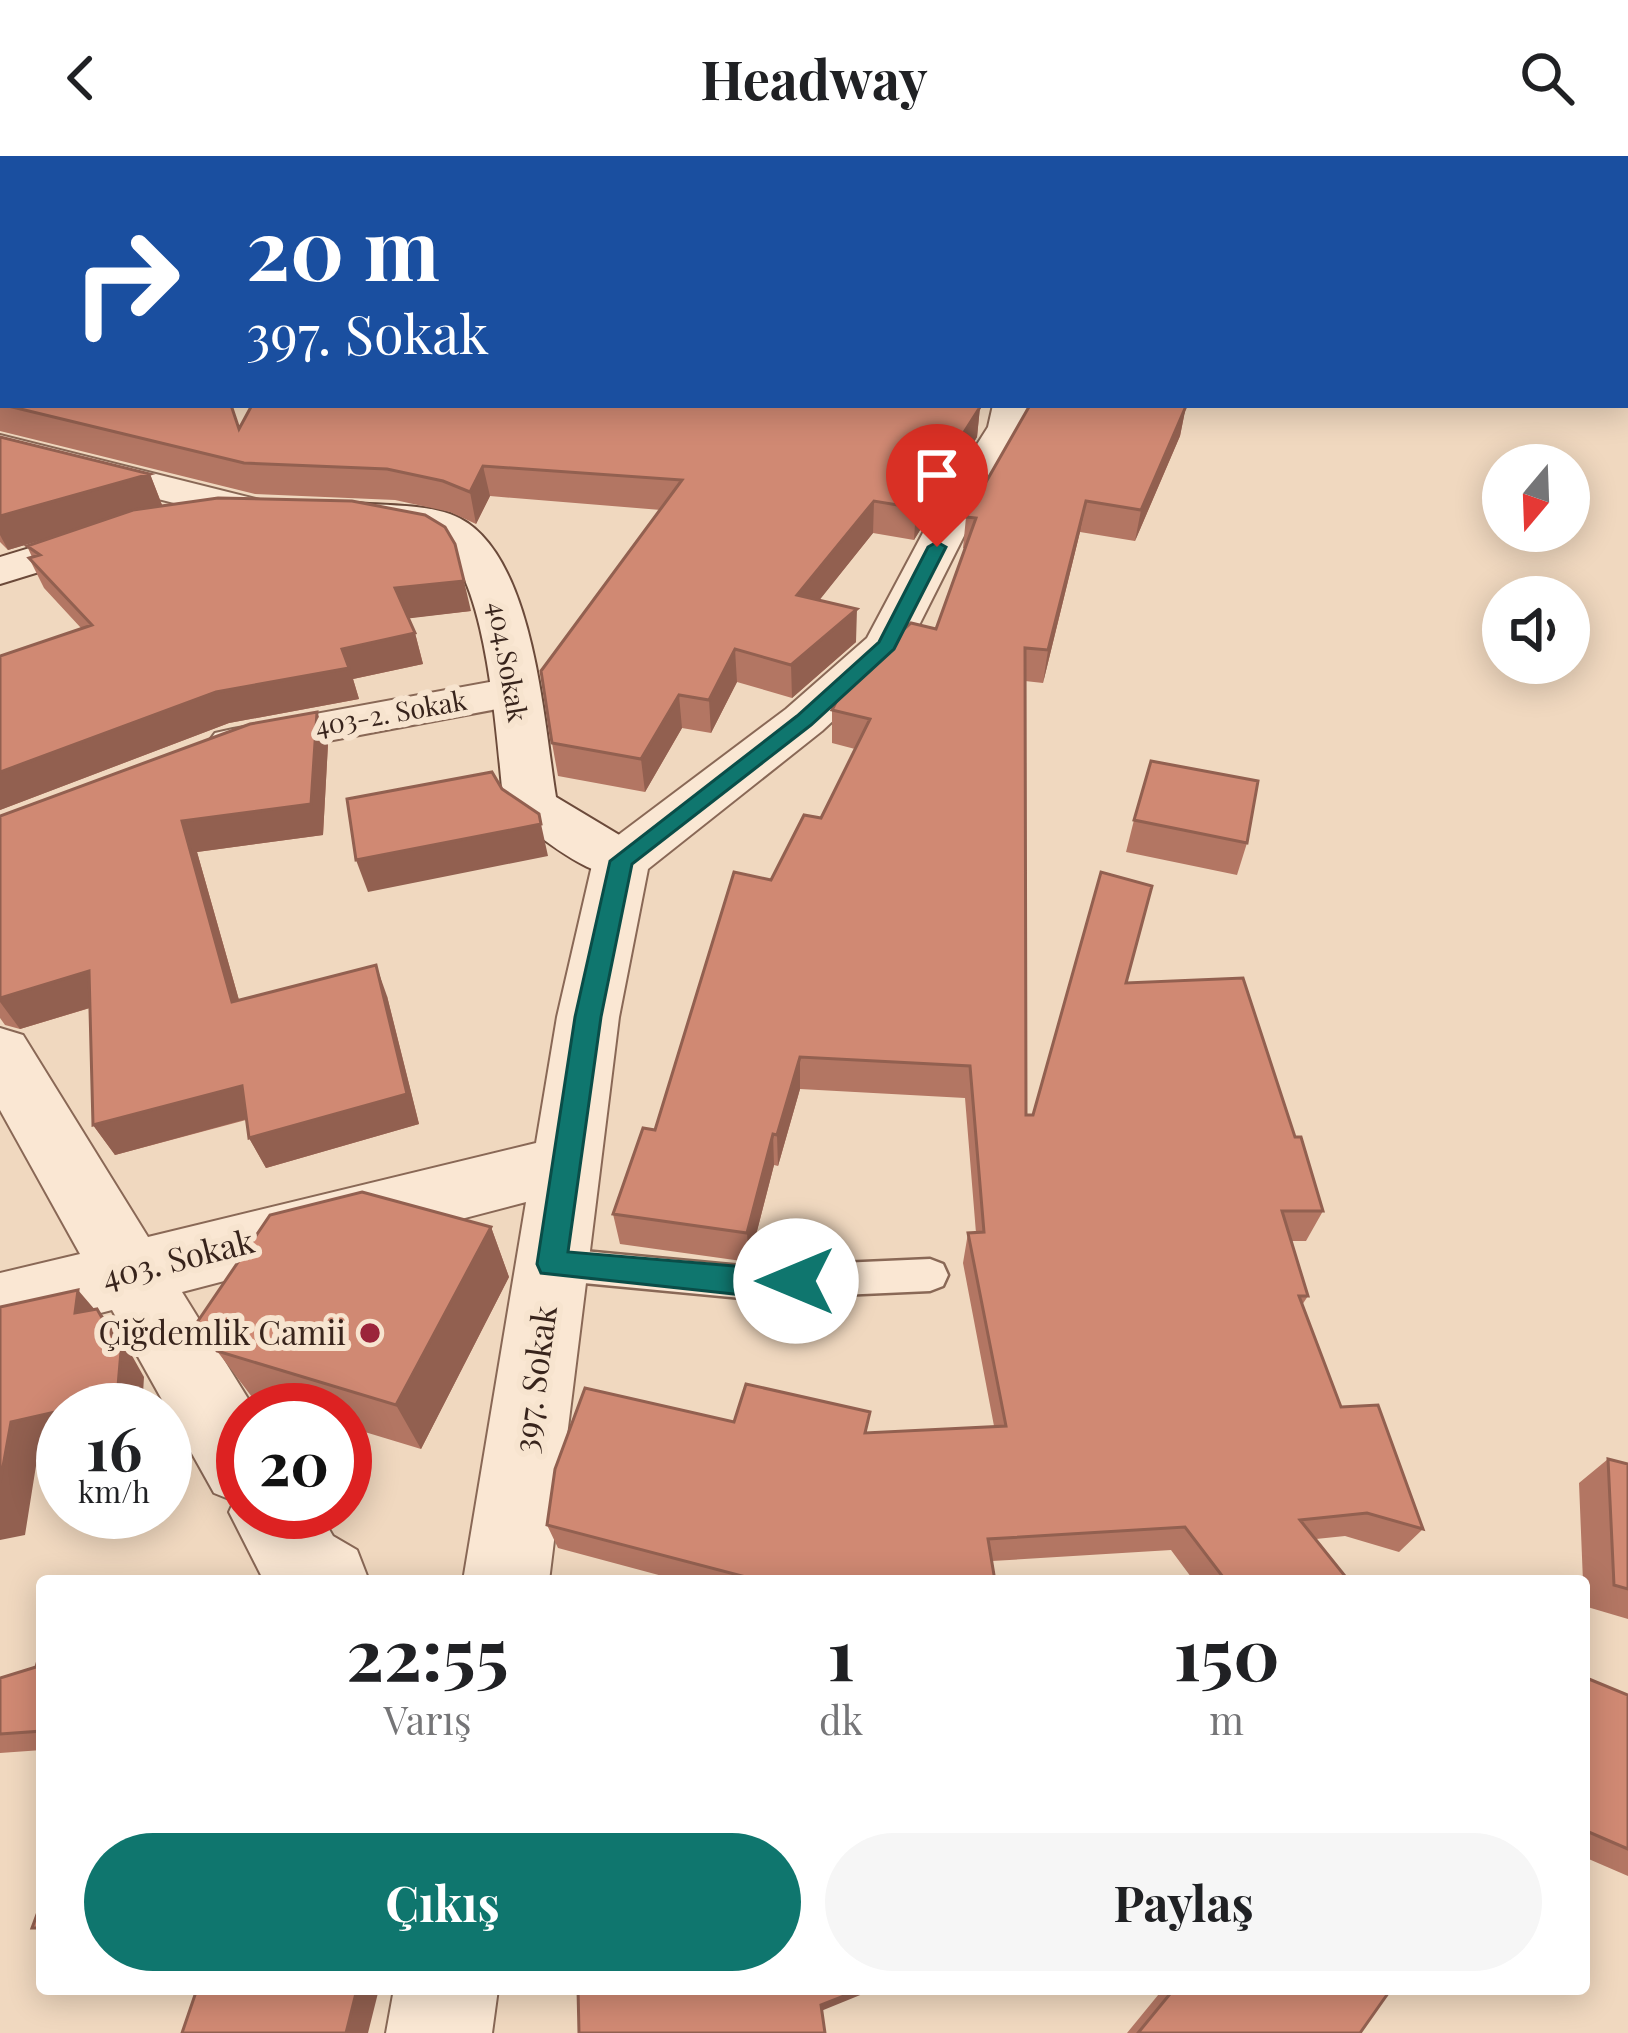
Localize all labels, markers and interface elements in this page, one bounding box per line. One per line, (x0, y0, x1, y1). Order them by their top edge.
text: Headway (700, 42, 928, 114)
icon: back (48, 45, 114, 111)
icon: search (1514, 45, 1580, 111)
text: 20 m (246, 190, 440, 302)
icon: right (48, 204, 204, 360)
text: 397. Sokak (246, 297, 489, 369)
pin (886, 424, 988, 547)
icon: arrive (904, 442, 970, 508)
north arrow (1482, 444, 1590, 552)
map controls (1482, 444, 1590, 684)
button: sound (1482, 576, 1590, 684)
street label: 404.Sokak (481, 599, 537, 725)
street label: 403-2. Sokak (312, 681, 470, 743)
street label: 403. Sokak (97, 1217, 258, 1297)
position arrow (733, 1218, 859, 1344)
street label: 397. Sokak (501, 1302, 565, 1455)
place label: Çiğdemlik Camii (99, 1309, 346, 1353)
marker: Çiğdemlik Camii (357, 1320, 383, 1346)
speed limit sign: 20 (216, 1383, 372, 1539)
text: 16 (86, 1406, 142, 1486)
text: km/h (78, 1471, 150, 1511)
text: 22:55 (346, 1603, 509, 1699)
text: 1 (827, 1603, 855, 1699)
text: 150 (1173, 1603, 1280, 1699)
text: Varış (384, 1693, 471, 1745)
text: dk (819, 1693, 863, 1745)
text: m (1209, 1693, 1244, 1745)
button: Çıkış (84, 1833, 801, 1971)
button: Paylaş (825, 1833, 1542, 1971)

